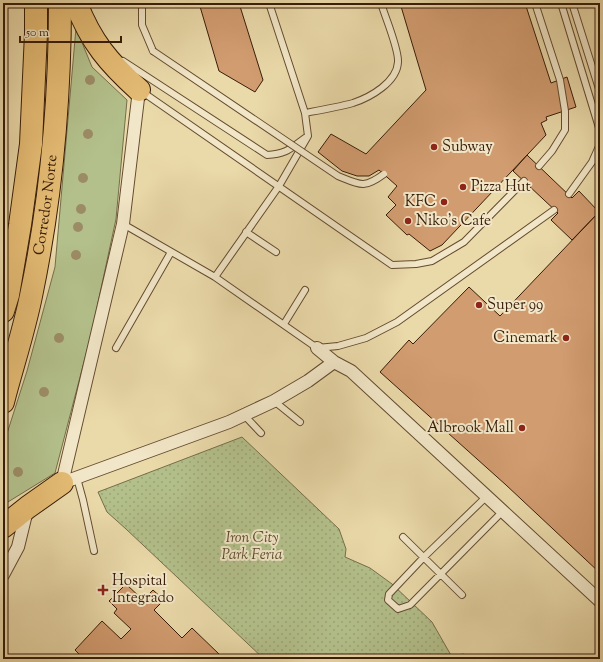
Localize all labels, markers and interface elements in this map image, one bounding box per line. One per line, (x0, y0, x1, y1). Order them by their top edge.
scale bar (20, 18, 121, 44)
text: 50 m (25, 24, 49, 42)
place label: Subway (442, 137, 493, 158)
marker: Subway (429, 142, 439, 152)
street label: Corredor Norte (28, 154, 63, 257)
place label: Pizza Hut (471, 177, 531, 198)
marker: Pizza Hut (458, 182, 468, 192)
place label: KFC (405, 192, 436, 213)
marker: KFC (439, 197, 449, 207)
place label: Niko's Cafe (416, 211, 491, 232)
marker: Niko's Cafe (403, 216, 413, 226)
place label: Super 99 (487, 295, 543, 316)
marker: Super 99 (474, 300, 484, 310)
place label: Cinemark (493, 328, 558, 349)
marker: Cinemark (561, 333, 571, 343)
place label: Albrook Mall (427, 418, 514, 439)
marker: Albrook Mall (517, 423, 527, 433)
park label: Iron City Park Feria (221, 528, 283, 566)
place label: Hospital Integrado (112, 571, 174, 609)
marker: Hospital Integrado (97, 584, 109, 596)

